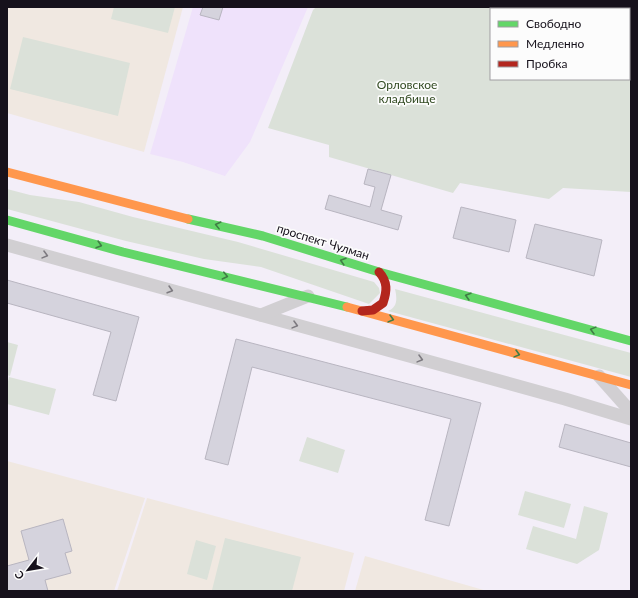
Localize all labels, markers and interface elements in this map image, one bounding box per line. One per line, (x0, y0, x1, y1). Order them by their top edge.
legend (490, 8, 630, 80)
text: Свободно (526, 16, 582, 31)
text: Медленно (526, 36, 585, 51)
text: Пробка (526, 56, 567, 71)
park label: Орловское кладбище (377, 77, 437, 106)
street label: проспект Чулман (275, 220, 371, 263)
one-way arrow (215, 221, 222, 230)
one-way arrow (95, 240, 102, 249)
one-way arrow (41, 250, 48, 259)
one-way arrow (340, 257, 347, 266)
one-way arrow (222, 272, 228, 280)
one-way arrow (166, 285, 173, 294)
one-way arrow (465, 292, 472, 301)
one-way arrow (388, 314, 395, 323)
one-way arrow (291, 320, 298, 329)
one-way arrow (590, 327, 597, 335)
one-way arrow (513, 349, 520, 358)
one-way arrow (417, 354, 424, 363)
north arrow (8, 550, 48, 590)
text: С (11, 568, 26, 582)

